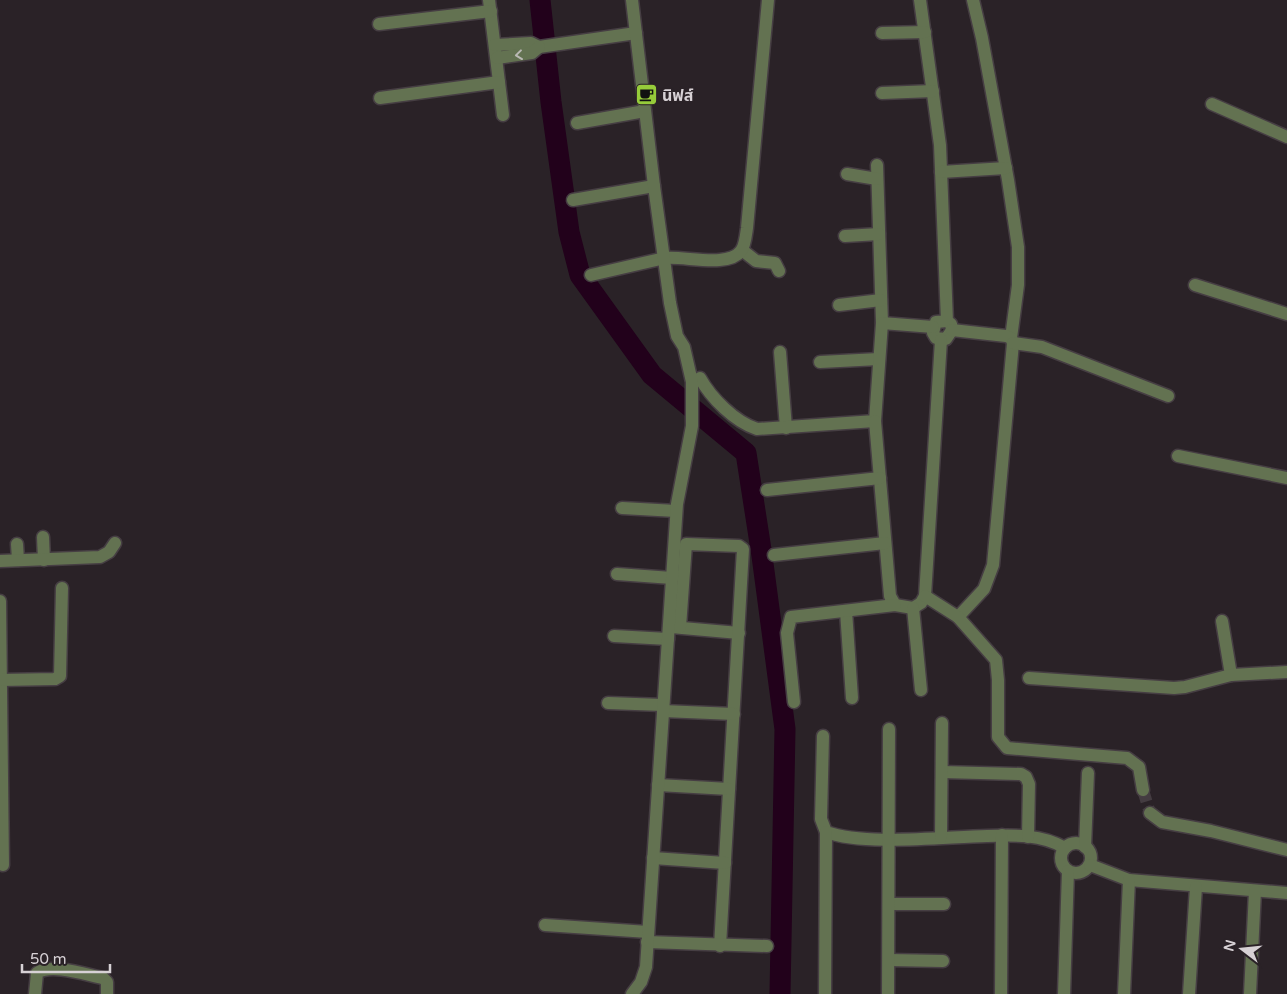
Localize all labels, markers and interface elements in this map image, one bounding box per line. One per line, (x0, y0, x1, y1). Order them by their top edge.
one-way arrow (515, 49, 523, 60)
cafe icon: นิฟส์ (634, 83, 658, 107)
place label: นิฟส์ (662, 86, 694, 106)
north arrow (1217, 924, 1267, 974)
text: N (1220, 938, 1240, 953)
scale bar (22, 942, 110, 974)
text: 50 m (30, 950, 67, 968)

